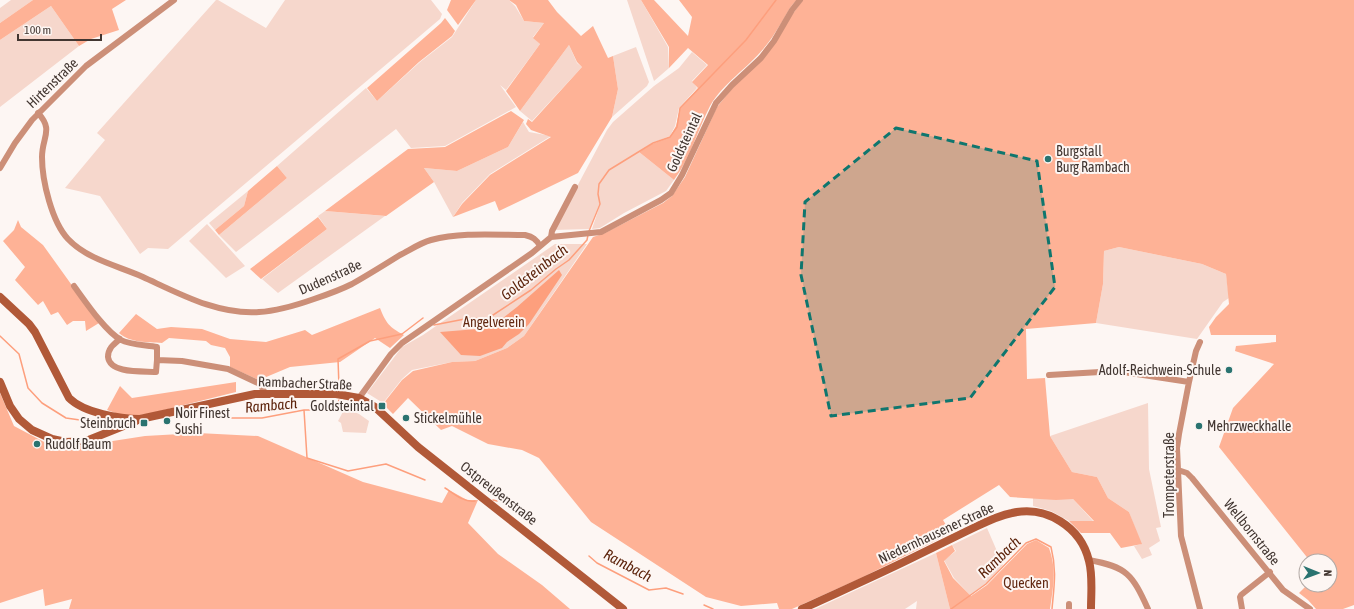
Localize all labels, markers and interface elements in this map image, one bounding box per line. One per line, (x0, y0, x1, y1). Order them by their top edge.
scale bar (18, 16, 101, 42)
text: 100 m (24, 23, 51, 37)
street label: Hirtenstraße (23, 55, 81, 111)
street label: Goldsteintal (663, 110, 705, 174)
place label: Burgstall Burg Rambach (1056, 143, 1130, 175)
marker: Burgstall Burg Rambach (1043, 154, 1053, 164)
water label: Goldsteinbach (497, 241, 571, 303)
street label: Dudenstraße (296, 256, 364, 298)
park label: Angelverein (463, 314, 525, 330)
place label: Adolf-Reichwein-Schule (1099, 362, 1221, 378)
marker: Adolf-Reichwein-Schule (1224, 365, 1234, 375)
street label: Rambacher Straße (258, 373, 352, 393)
water label: Rambach (244, 394, 298, 416)
place label: Goldsteintal (310, 398, 374, 414)
marker: Goldsteintal (377, 401, 387, 411)
place label: Noir Finest Sushi (175, 405, 230, 437)
place label: Stickelmühle (414, 410, 482, 426)
marker: Stickelmühle (401, 413, 411, 423)
place label: Steinbruch (80, 415, 136, 431)
marker: Noir Finest Sushi (162, 416, 172, 426)
marker: Steinbruch (139, 418, 149, 428)
place label: Mehrzweckhalle (1207, 418, 1291, 434)
marker: Mehrzweckhalle (1194, 421, 1204, 431)
street label: Trompeterstraße (1161, 432, 1177, 518)
place label: Rudolf Baum (45, 436, 111, 452)
marker: Rudolf Baum (32, 439, 42, 449)
street label: Ostpreußenstraße (457, 458, 541, 528)
street label: Wellbornstraße (1221, 496, 1283, 568)
street label: Niedernhausener Straße (876, 499, 996, 567)
water label: Rambach (974, 533, 1024, 581)
water label: Rambach (601, 545, 655, 585)
north arrow (1298, 553, 1338, 593)
text: N (1322, 570, 1334, 577)
park label: Quecken (1003, 575, 1049, 591)

